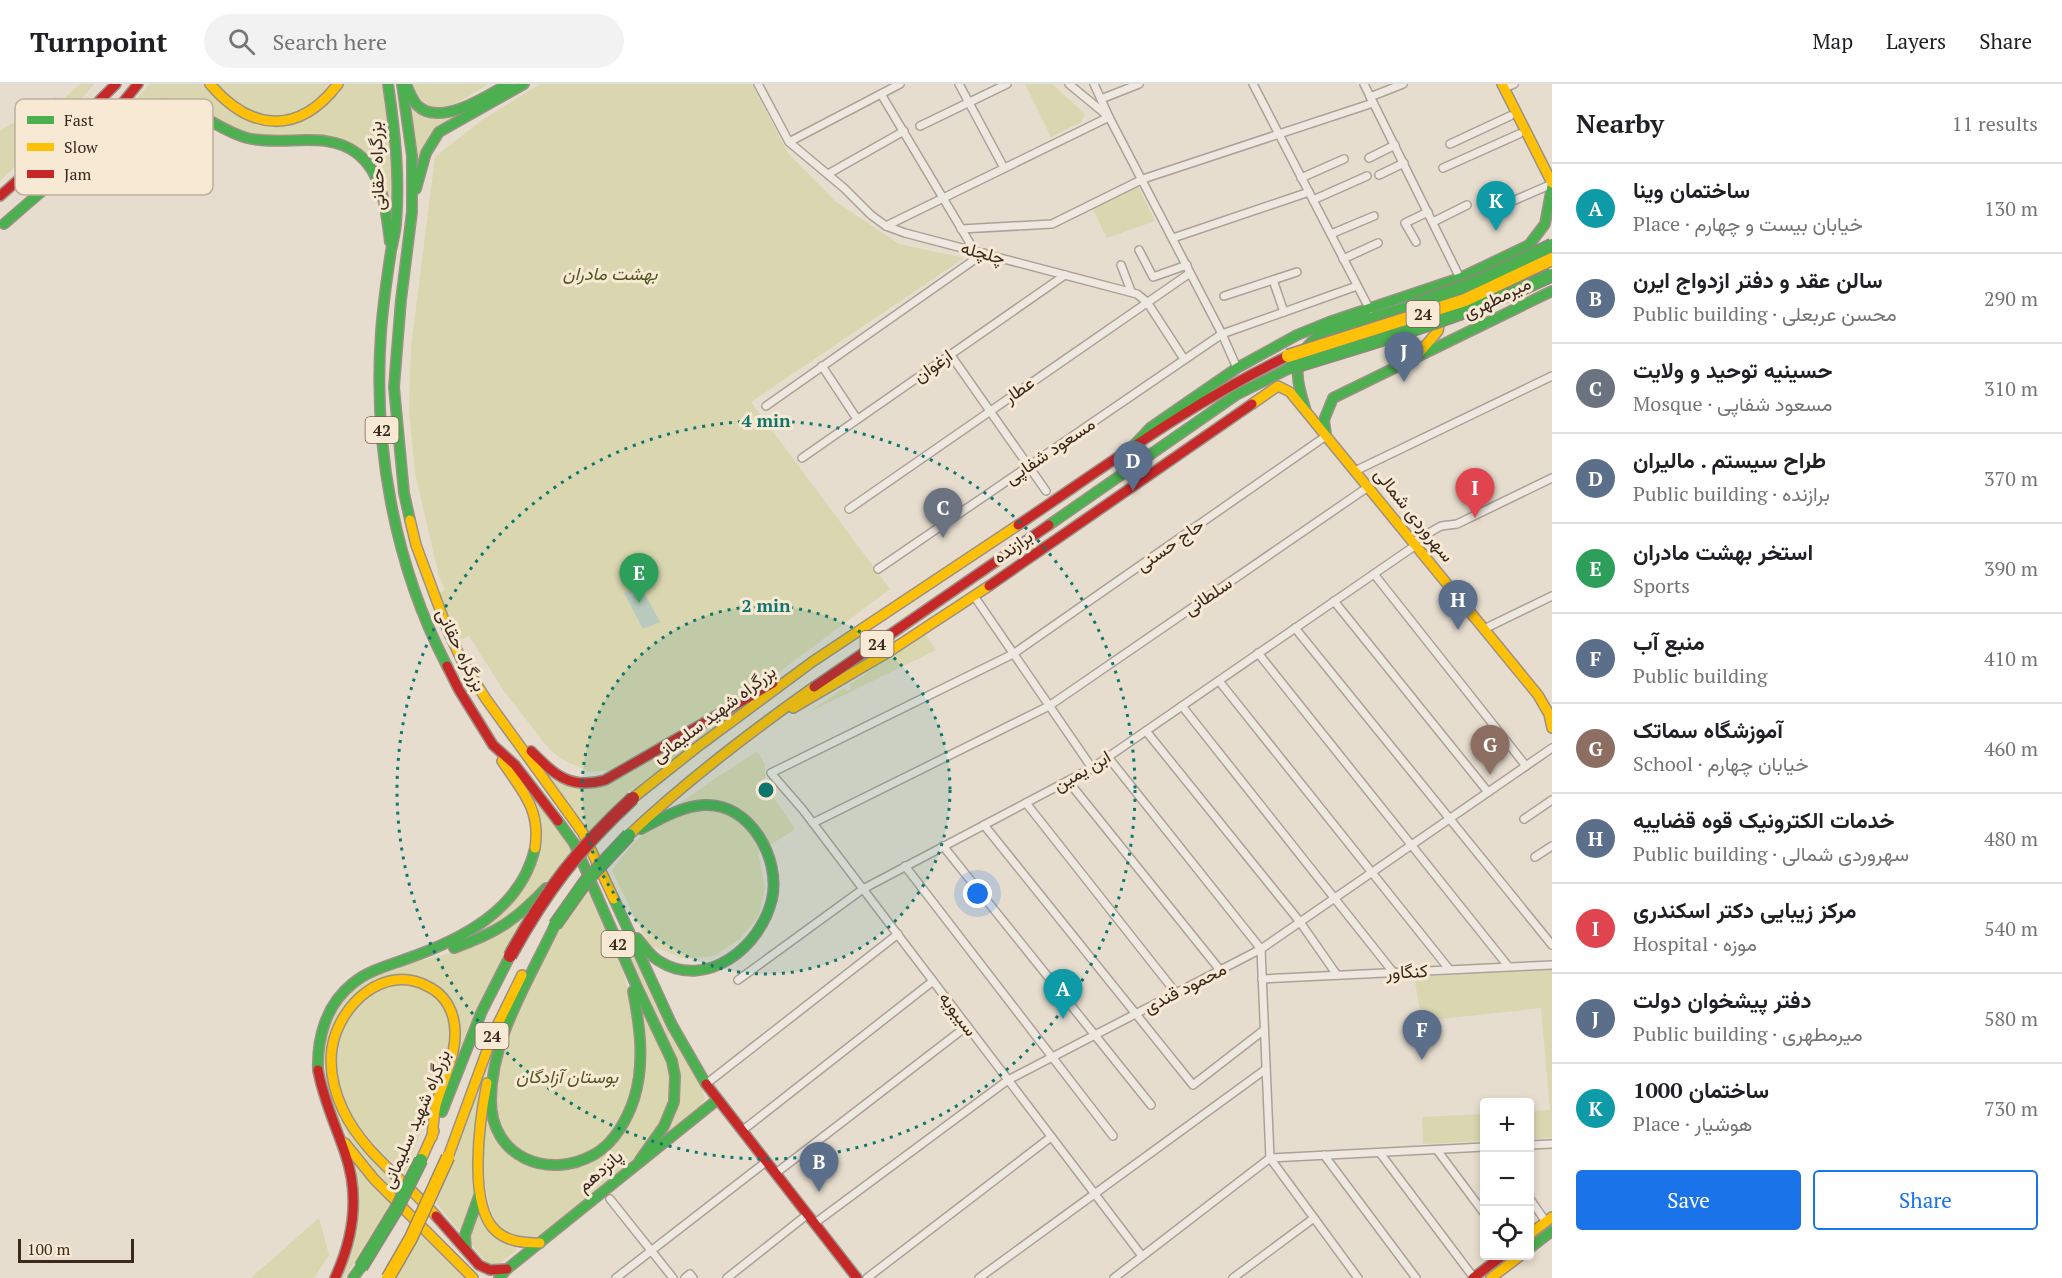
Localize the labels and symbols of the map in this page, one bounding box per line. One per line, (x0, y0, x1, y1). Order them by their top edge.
legend (15, 99, 213, 195)
text: Fast (64, 109, 94, 131)
street label: بزرگراه حقانی (362, 121, 390, 211)
text: Slow (64, 136, 98, 158)
text: Jam (64, 163, 92, 185)
pin: K (1476, 182, 1516, 231)
street label: چلچله (958, 235, 1008, 270)
park label: بهشت مادران (563, 261, 658, 285)
street label: میرمطهری (1459, 270, 1534, 324)
road number: 24 (1406, 301, 1440, 327)
pin: J (1384, 332, 1424, 382)
street label: ارغوان (908, 343, 957, 387)
street label: عطار (997, 370, 1039, 409)
text: 4 min (741, 408, 791, 432)
street label: مسعود شفاپی (1000, 411, 1100, 490)
road number: 42 (366, 417, 398, 443)
pin: D (1114, 442, 1152, 491)
street label: سهروردی شمالی (1369, 462, 1460, 566)
pin: I (1456, 468, 1494, 518)
pin: C (924, 488, 962, 538)
street label: حاج حسنی (1131, 512, 1209, 577)
street label: برازنده (988, 524, 1037, 568)
pin: E (620, 554, 658, 603)
street label: سلطانی (1179, 570, 1236, 620)
pin: H (1438, 580, 1478, 630)
text: 2 min (741, 593, 791, 617)
street label: بزرگراه حقانی (431, 604, 492, 695)
road number: 24 (860, 631, 894, 657)
street label: بزرگراه شهید سلیمانی (647, 659, 780, 768)
pin: G (1470, 726, 1510, 775)
street label: ابن یمین (1048, 744, 1115, 796)
centre of rings (756, 780, 776, 800)
your location (963, 879, 992, 908)
road number: 42 (602, 931, 634, 957)
street label: محمود قندی (1139, 956, 1230, 1018)
street label: کنگاور (1384, 958, 1429, 984)
pin: A (1044, 970, 1082, 1019)
street label: سیبویه (934, 986, 983, 1041)
pin: F (1402, 1010, 1442, 1060)
road number: 24 (476, 1023, 508, 1049)
street label: بزرگراه شهید سلیمانی (375, 1045, 455, 1192)
park label: بوستان آزادگان (516, 1064, 619, 1088)
pin: B (800, 1142, 838, 1192)
street label: پانزدهم (571, 1144, 628, 1198)
scale bar (18, 1236, 134, 1264)

